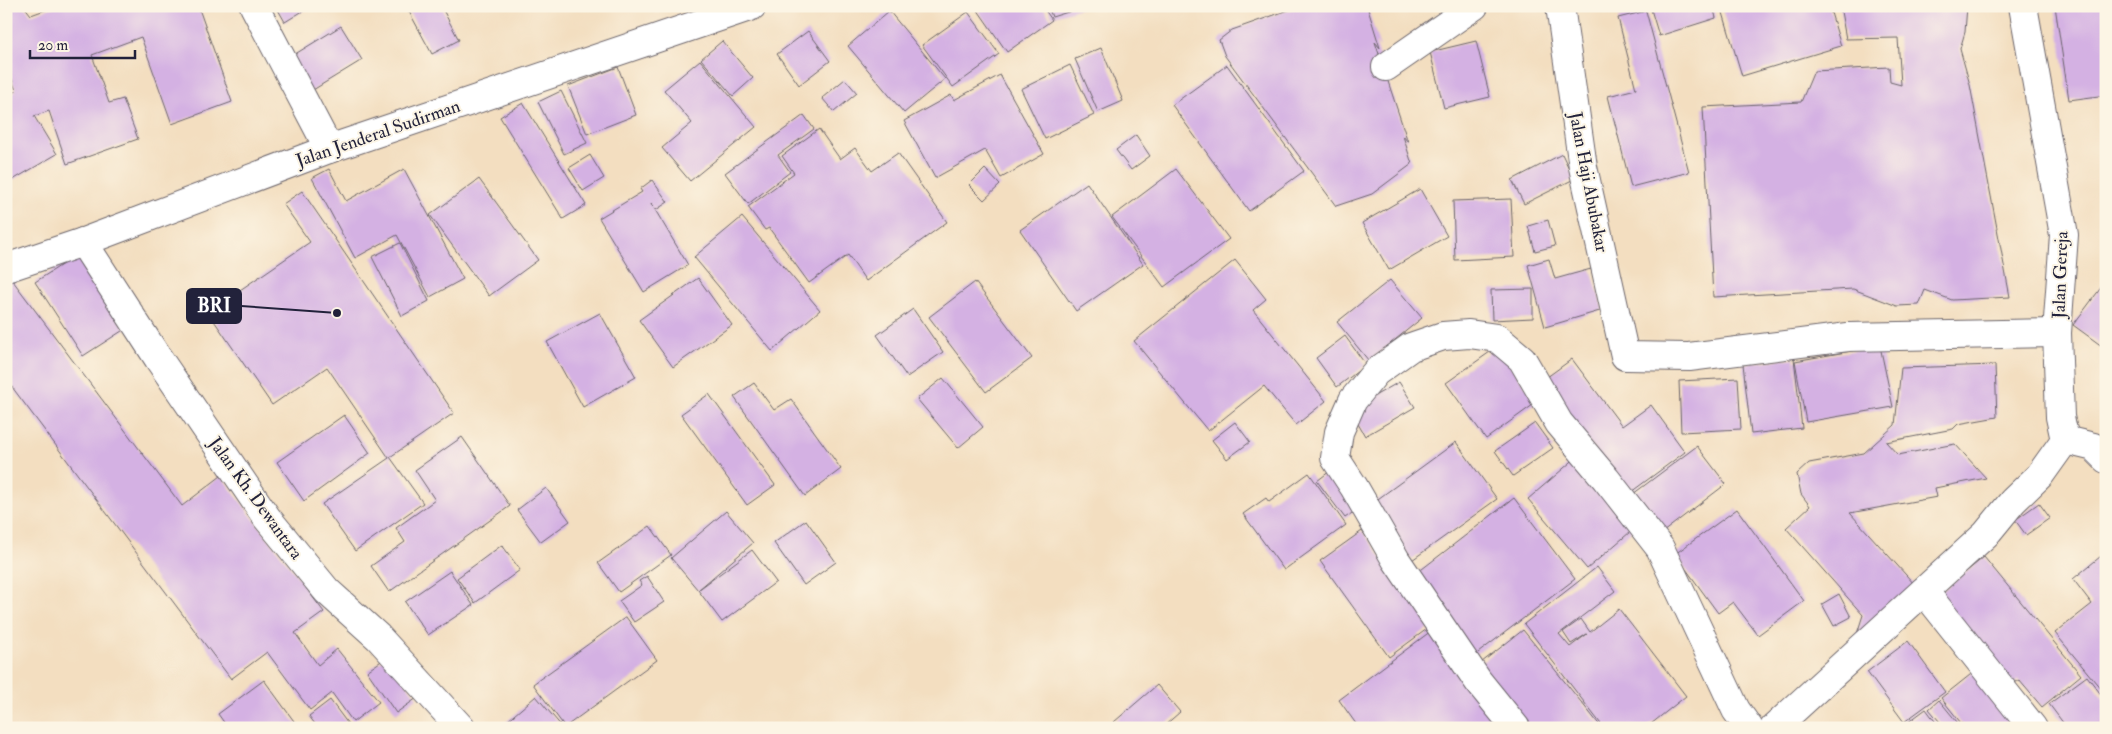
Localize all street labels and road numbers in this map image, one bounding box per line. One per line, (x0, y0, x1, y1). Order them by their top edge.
street label: Jalan Jenderal Sudirman (292, 95, 463, 173)
street label: Jalan Haji Abubakar (1563, 109, 1613, 255)
street label: Jalan Gereja (2047, 230, 2074, 320)
street label: Jalan Kh. Dewantara (203, 432, 308, 565)

